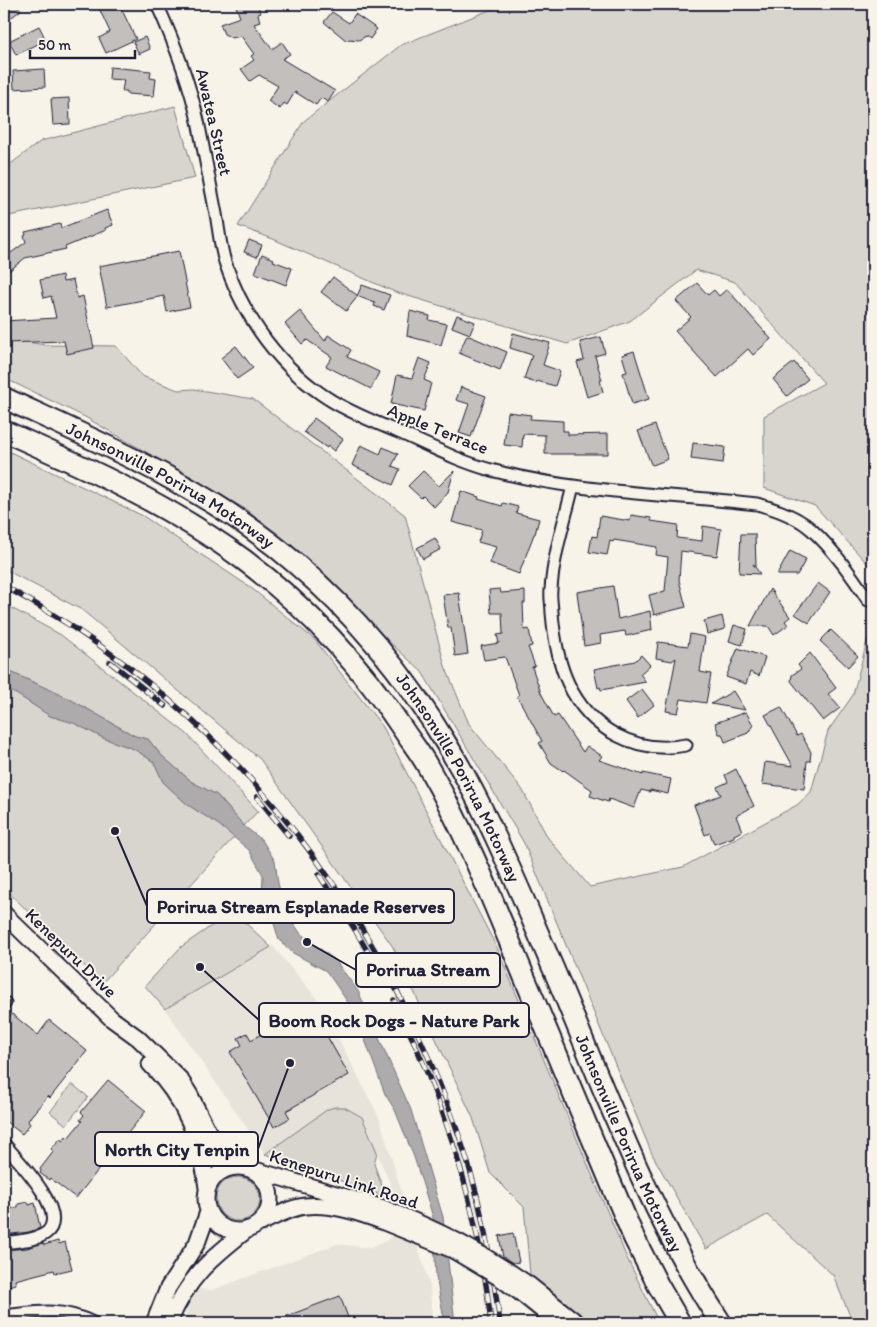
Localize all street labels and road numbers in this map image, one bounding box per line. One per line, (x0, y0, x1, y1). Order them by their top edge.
street label: Awatea Street (191, 66, 237, 178)
street label: Apple Terrace (384, 399, 492, 459)
street label: Johnsonville Porirua Motorway (63, 417, 279, 553)
street label: Johnsonville Porirua Motorway (391, 668, 526, 886)
street label: Kenepuru Drive (20, 904, 122, 1002)
street label: Johnsonville Porirua Motorway (571, 1031, 688, 1256)
street label: Kenepuru Link Road (267, 1145, 421, 1214)

